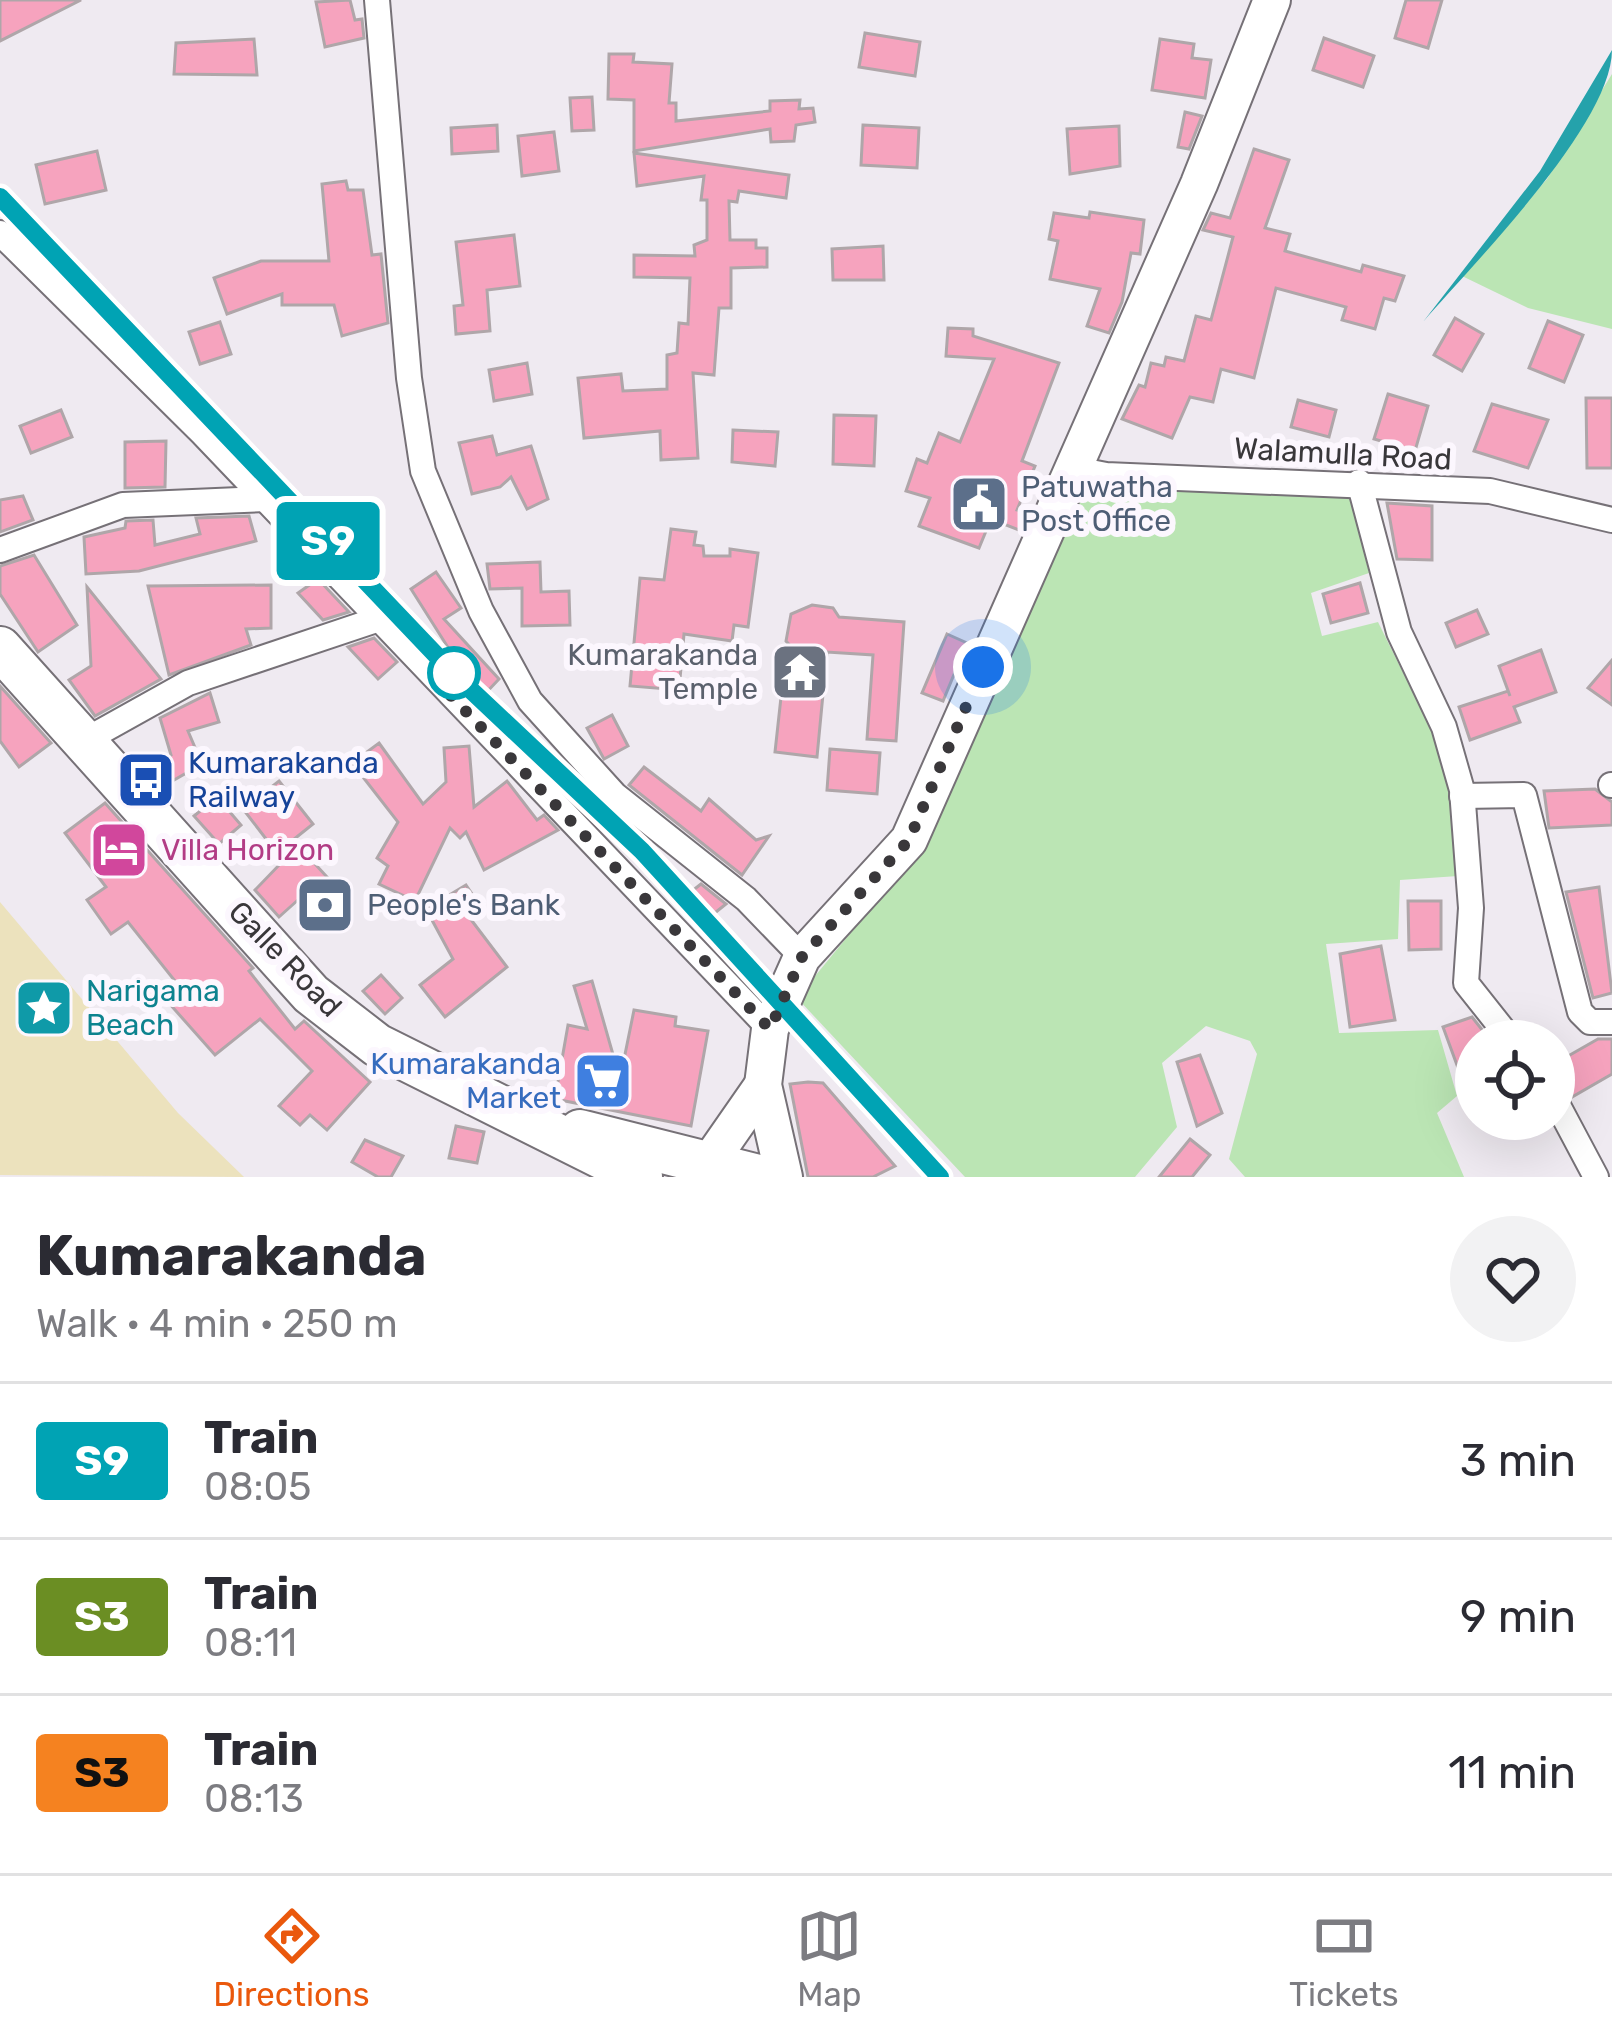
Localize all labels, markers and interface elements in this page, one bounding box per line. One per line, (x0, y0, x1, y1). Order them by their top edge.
street label: Walamulla Road (1233, 430, 1453, 478)
place label: Patuwatha Post Office (1021, 469, 1173, 539)
public building icon: Patuwatha Post Office (948, 473, 1010, 535)
line badge: S9 (274, 502, 382, 580)
text: S9 (301, 516, 355, 566)
place label: Kumarakanda Temple (567, 637, 758, 707)
your location (953, 637, 1013, 697)
temple icon: Kumarakanda Temple (769, 641, 831, 703)
unlabelled marker (429, 648, 479, 698)
place label: Kumarakanda Railway (188, 745, 379, 815)
bus stop icon: Kumarakanda Railway (115, 749, 177, 811)
hotel icon: Villa Horizon (88, 819, 150, 881)
place label: Villa Horizon (161, 832, 334, 868)
bank icon: People's Bank (294, 874, 356, 936)
place label: People's Bank (367, 887, 561, 923)
street label: Galle Road (221, 894, 349, 1024)
place label: Narigama Beach (86, 973, 220, 1043)
place icon: Narigama Beach (13, 977, 75, 1039)
map controls (1455, 1020, 1575, 1140)
button: locate (1455, 1020, 1575, 1140)
place label: Kumarakanda Market (370, 1046, 561, 1116)
supermarket icon: Kumarakanda Market (572, 1050, 634, 1112)
button: heart (1450, 1216, 1576, 1342)
text: Kumarakanda (36, 1222, 427, 1289)
text: Walk · 4 min · 250 m (36, 1301, 398, 1347)
text: Train (204, 1411, 318, 1464)
text: 3 min (1460, 1434, 1576, 1487)
text: S9 (75, 1436, 129, 1486)
text: 08:05 (204, 1464, 311, 1510)
text: Train (204, 1567, 318, 1620)
text: 9 min (1460, 1590, 1576, 1643)
text: S3 (74, 1592, 130, 1642)
text: 08:11 (204, 1620, 297, 1666)
text: Train (204, 1723, 318, 1776)
text: 11 min (1448, 1746, 1576, 1799)
text: S3 (74, 1748, 130, 1798)
text: 08:13 (204, 1776, 304, 1822)
tab: Directions (213, 1903, 370, 2014)
tab: Map (796, 1903, 862, 2014)
tab: Tickets (1289, 1903, 1399, 2014)

